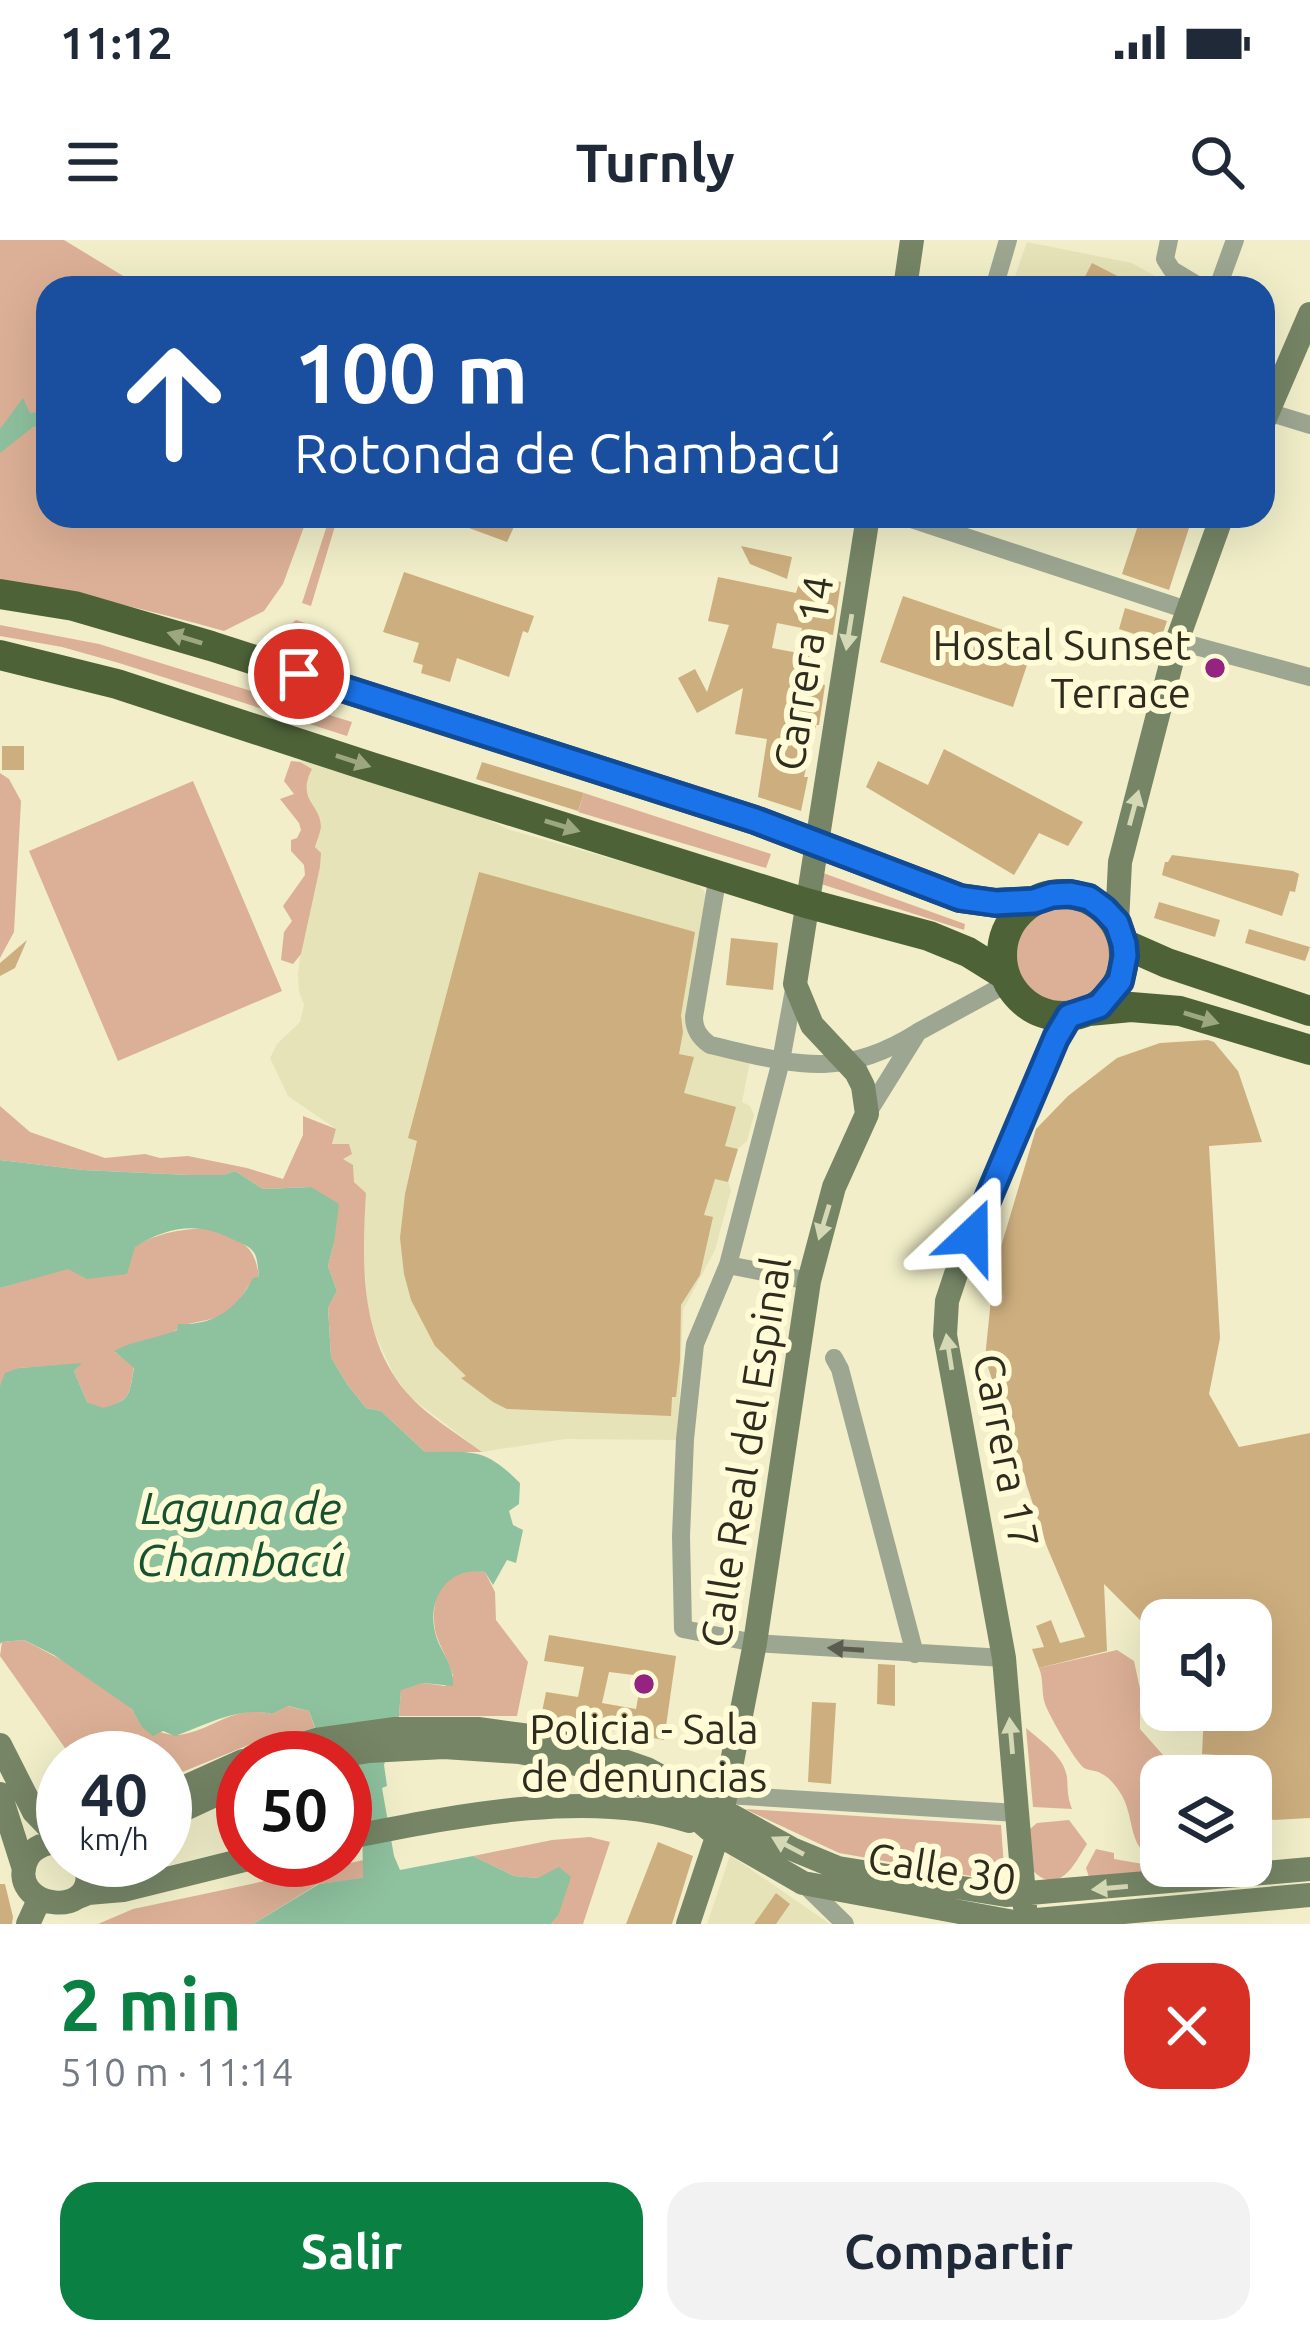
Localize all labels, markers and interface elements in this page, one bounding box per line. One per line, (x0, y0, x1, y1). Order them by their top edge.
text: 11:12 (60, 17, 173, 68)
icon: menu (60, 129, 126, 195)
icon: search (1184, 129, 1250, 195)
text: Turnly (575, 132, 735, 192)
icon: ahead (96, 324, 252, 480)
text: 100 m (294, 325, 528, 419)
text: Rotonda de Chambacú (294, 423, 842, 483)
street label: Carrera 14 (764, 572, 842, 774)
one-way arrow (839, 613, 858, 651)
place label: Hostal Sunset Terrace (932, 621, 1191, 716)
pin (248, 623, 350, 725)
one-way arrow (166, 628, 203, 646)
icon: arrive (266, 641, 332, 707)
marker: Hostal Sunset Terrace (1202, 655, 1228, 681)
one-way arrow (335, 752, 372, 771)
one-way arrow (1125, 789, 1144, 826)
one-way arrow (544, 818, 580, 836)
one-way arrow (1183, 1009, 1220, 1028)
position arrow (909, 1173, 1035, 1299)
one-way arrow (814, 1204, 832, 1241)
street label: Calle Real del Espinal (691, 1253, 799, 1651)
one-way arrow (939, 1332, 957, 1370)
street label: Carrera 17 (965, 1350, 1049, 1552)
water label: Laguna de Chambacú (136, 1482, 346, 1585)
map controls (1140, 1599, 1272, 1887)
button: sound (1140, 1599, 1272, 1731)
one-way arrow (826, 1640, 864, 1659)
marker: Policia - Sala de denuncias (631, 1671, 657, 1697)
place label: Policia - Sala de denuncias (521, 1705, 767, 1800)
one-way arrow (1001, 1717, 1020, 1754)
speed limit sign: 50 (216, 1731, 372, 1887)
button: layers (1140, 1755, 1272, 1887)
text: 40 (80, 1760, 148, 1827)
text: km/h (79, 1822, 149, 1856)
street label: Calle 30 (864, 1833, 1020, 1903)
one-way arrow (770, 1836, 805, 1857)
one-way arrow (1091, 1878, 1128, 1897)
button: close (1124, 1963, 1250, 2089)
text: 2 min (60, 1964, 242, 2045)
text: 510 m · 11:14 (60, 2050, 294, 2093)
button: Salir (60, 2182, 643, 2320)
button: Compartir (667, 2182, 1250, 2320)

